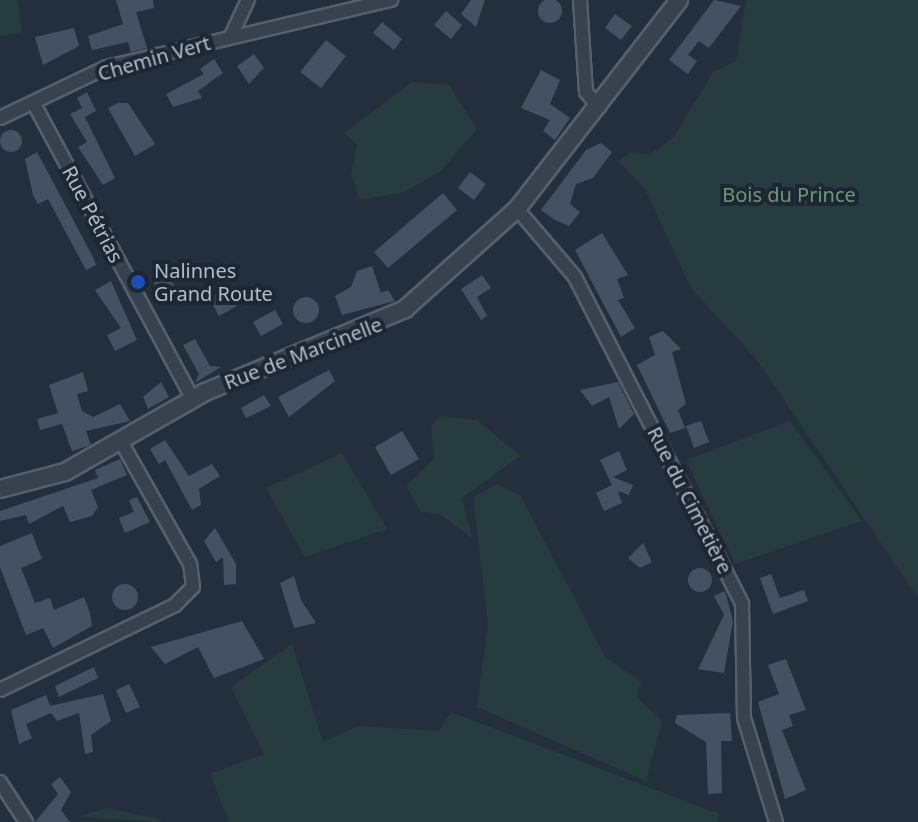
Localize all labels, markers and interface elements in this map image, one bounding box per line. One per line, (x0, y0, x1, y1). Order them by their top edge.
street label: Chemin Vert (95, 30, 213, 86)
street label: Rue Pétrias (57, 162, 129, 266)
park label: Bois du Prince (722, 182, 856, 206)
place label: Nalinnes Grand Route (154, 258, 273, 305)
marker: Nalinnes Grand Route (129, 273, 147, 291)
street label: Rue de Marcinelle (221, 312, 385, 394)
street label: Rue du Cimetière (643, 423, 737, 577)

